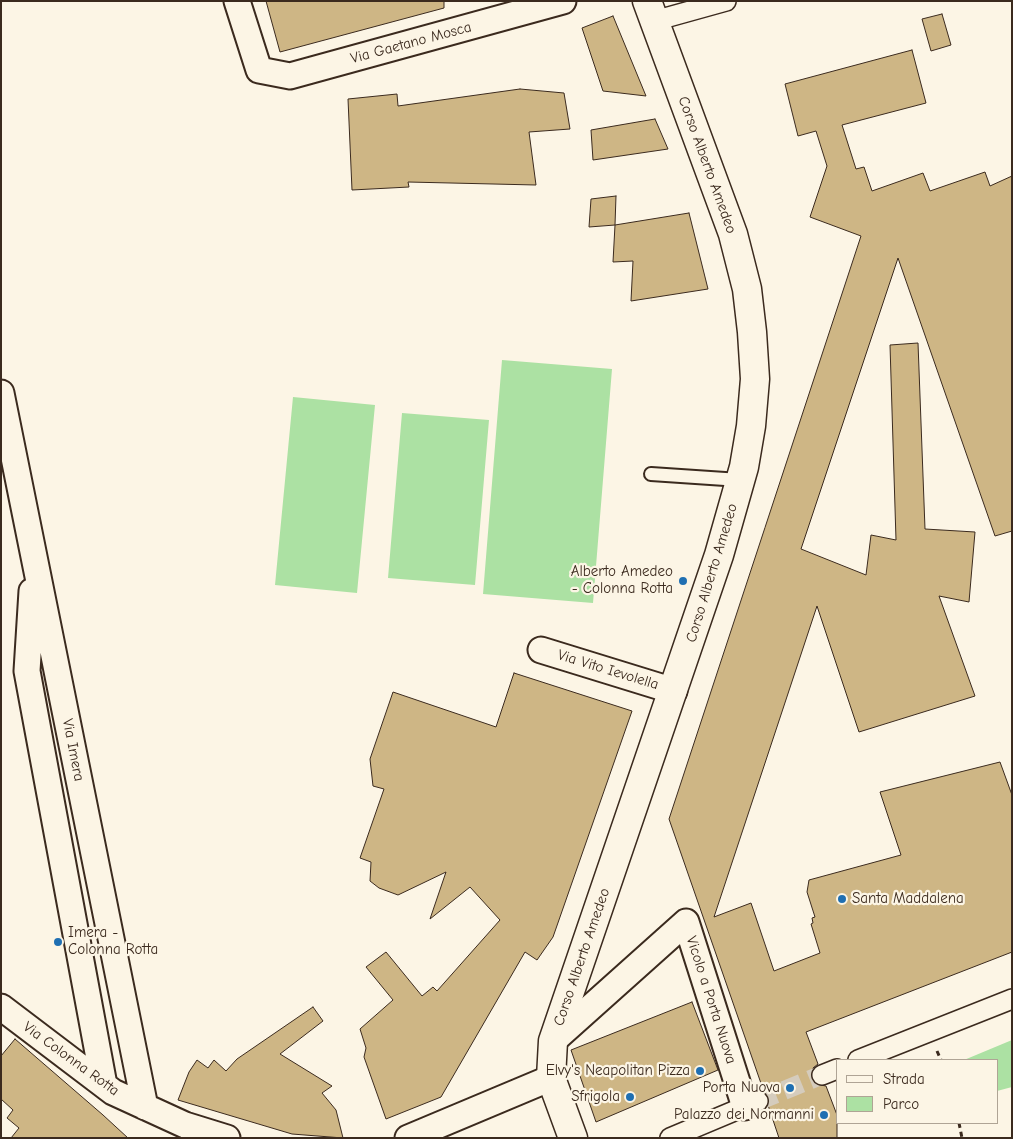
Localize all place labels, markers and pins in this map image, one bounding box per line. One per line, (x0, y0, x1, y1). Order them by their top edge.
place label: Alberto Amedeo - Colonna Rotta (571, 563, 673, 598)
marker: Alberto Amedeo - Colonna Rotta (677, 575, 689, 587)
place label: Santa Maddalena (852, 890, 964, 908)
marker: Santa Maddalena (836, 893, 848, 905)
place label: Imera - Colonna Rotta (68, 924, 158, 959)
marker: Imera - Colonna Rotta (52, 936, 64, 948)
place label: Elvy's Neapolitan Pizza (546, 1062, 690, 1080)
marker: Elvy's Neapolitan Pizza (694, 1065, 706, 1077)
place label: Porta Nuova (703, 1079, 780, 1097)
marker: Porta Nuova (784, 1082, 796, 1094)
place label: Sfrigola (571, 1088, 620, 1106)
marker: Sfrigola (624, 1091, 636, 1103)
place label: Palazzo dei Normanni (674, 1106, 814, 1124)
marker: Palazzo dei Normanni (818, 1109, 830, 1121)

